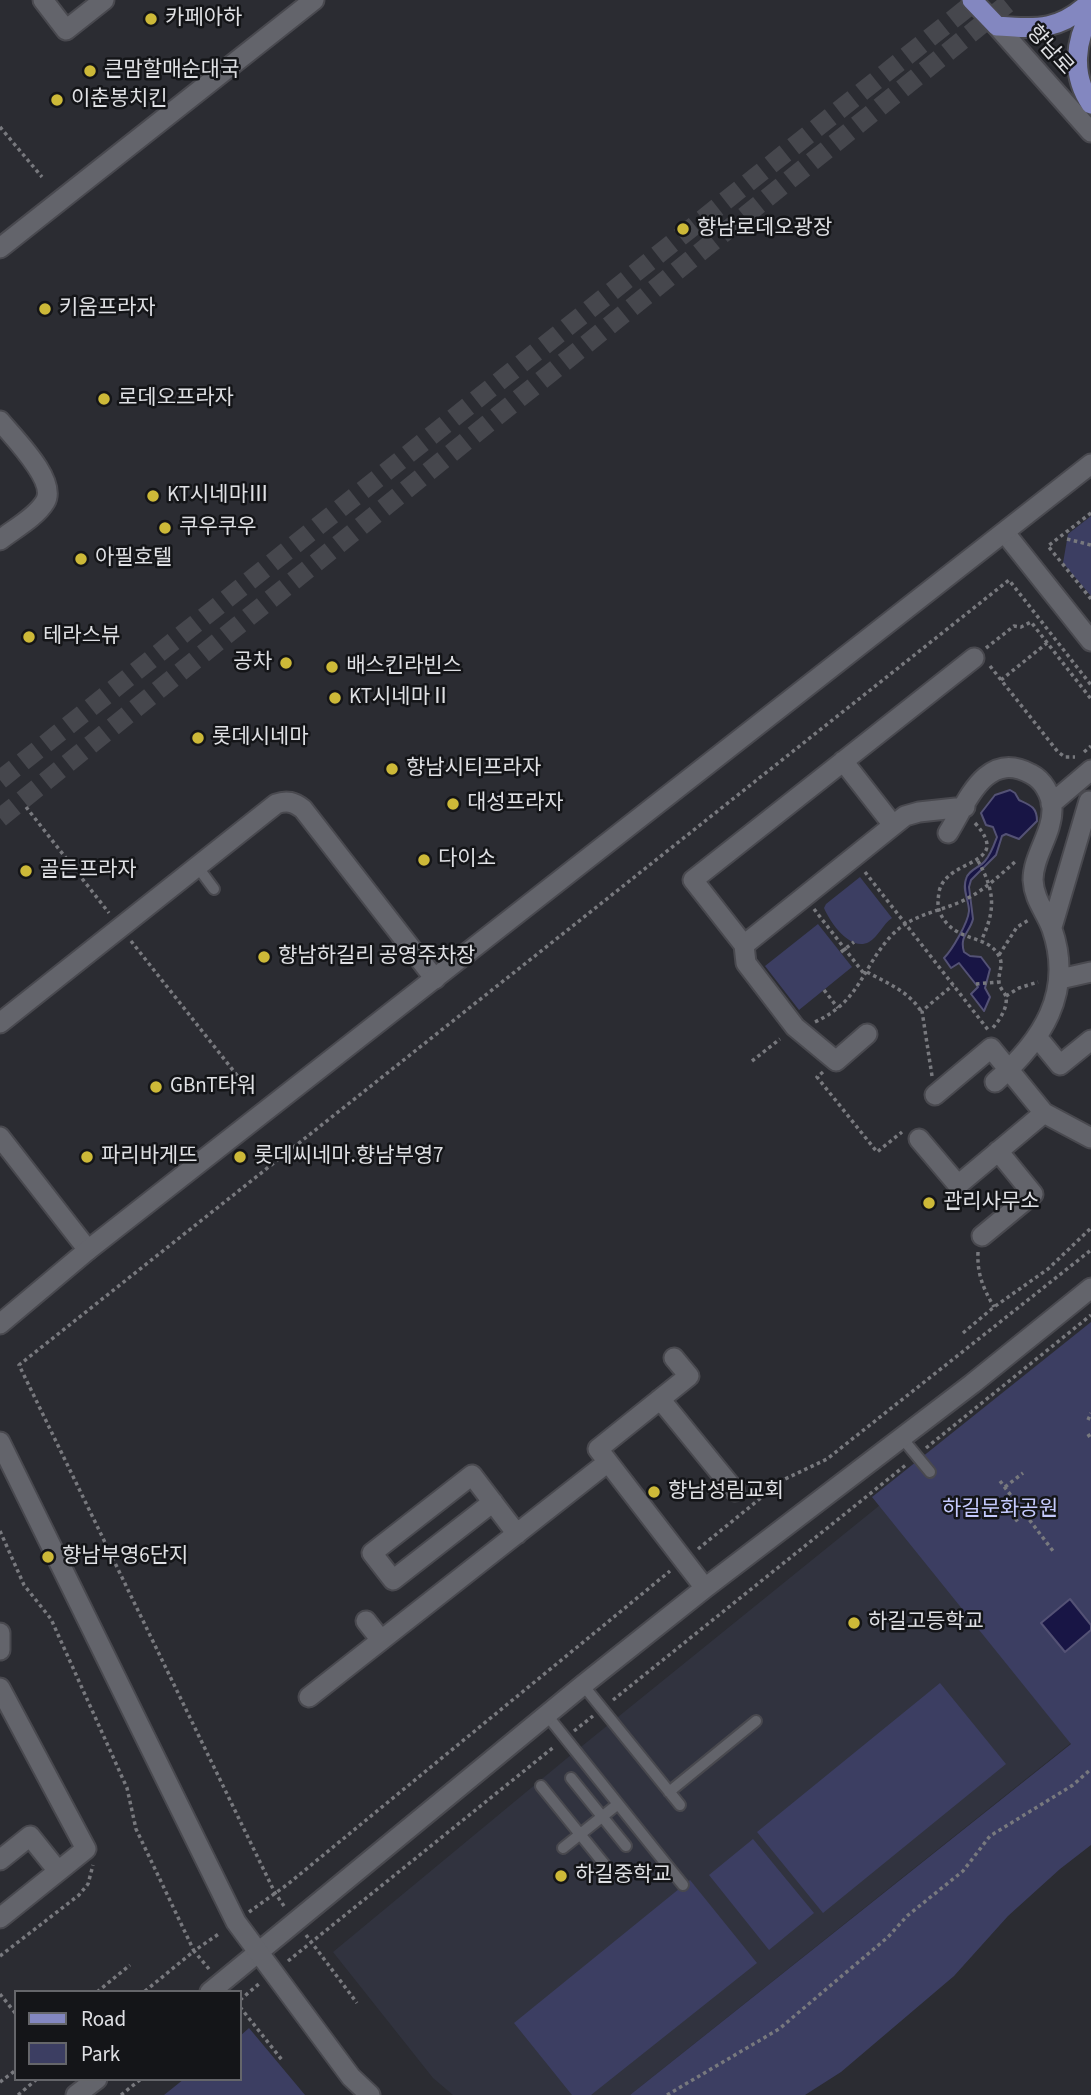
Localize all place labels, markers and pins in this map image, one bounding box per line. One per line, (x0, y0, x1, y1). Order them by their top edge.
place label: 카페아하 (165, 6, 242, 32)
marker: 카페아하 (143, 11, 159, 27)
place label: 큰맘할매순대국 (104, 58, 239, 84)
marker: 큰맘할매순대국 (82, 63, 98, 79)
place label: 이춘봉치킨 (71, 87, 168, 113)
marker: 이춘봉치킨 (49, 92, 65, 108)
place label: 향남로데오광장 (697, 216, 832, 242)
marker: 향남로데오광장 (675, 221, 691, 237)
place label: 키움프라자 (59, 296, 156, 322)
marker: 키움프라자 (37, 301, 53, 317)
place label: 로데오프라자 (118, 386, 234, 412)
marker: 로데오프라자 (96, 391, 112, 407)
place label: KT시네마Ⅲ (167, 483, 269, 509)
marker: KT시네마Ⅲ (145, 488, 161, 504)
place label: 쿠우쿠우 (179, 515, 256, 541)
marker: 쿠우쿠우 (157, 520, 173, 536)
place label: 아필호텔 (95, 546, 172, 572)
marker: 아필호텔 (73, 551, 89, 567)
place label: 테라스뷰 (43, 624, 120, 650)
marker: 테라스뷰 (21, 629, 37, 645)
place label: 공차 (233, 650, 272, 676)
place label: 배스킨라빈스 (346, 654, 462, 680)
marker: 공차 (278, 655, 294, 671)
marker: 배스킨라빈스 (324, 659, 340, 675)
place label: KT시네마Ⅱ (349, 685, 451, 711)
marker: KT시네마Ⅱ (327, 690, 343, 706)
place label: 롯데시네마 (212, 725, 309, 751)
marker: 롯데시네마 (190, 730, 206, 746)
place label: 향남시티프라자 (406, 756, 541, 782)
marker: 향남시티프라자 (384, 761, 400, 777)
place label: 대성프라자 (467, 791, 564, 817)
marker: 대성프라자 (445, 796, 461, 812)
place label: 다이소 (438, 847, 496, 873)
marker: 다이소 (416, 852, 432, 868)
place label: 골든프라자 (40, 858, 137, 884)
marker: 골든프라자 (18, 863, 34, 879)
place label: 향남하길리 공영주차장 (278, 944, 475, 970)
marker: 향남하길리 공영주차장 (256, 949, 272, 965)
place label: GBnT타워 (170, 1074, 256, 1100)
marker: GBnT타워 (148, 1079, 164, 1095)
place label: 파리바게뜨 (101, 1144, 198, 1170)
place label: 롯데씨네마.향남부영7 (254, 1144, 444, 1170)
marker: 파리바게뜨 (79, 1149, 95, 1165)
marker: 롯데씨네마.향남부영7 (232, 1149, 248, 1165)
place label: 관리사무소 (943, 1190, 1040, 1216)
marker: 관리사무소 (921, 1195, 937, 1211)
place label: 향남성림교회 (668, 1479, 784, 1505)
marker: 향남성림교회 (646, 1484, 662, 1500)
place label: 향남부영6단지 (62, 1544, 188, 1570)
marker: 향남부영6단지 (40, 1549, 56, 1565)
place label: 하길고등학교 (868, 1610, 984, 1636)
marker: 하길고등학교 (846, 1615, 862, 1631)
place label: 하길중학교 (575, 1863, 672, 1889)
marker: 하길중학교 (553, 1868, 569, 1884)

